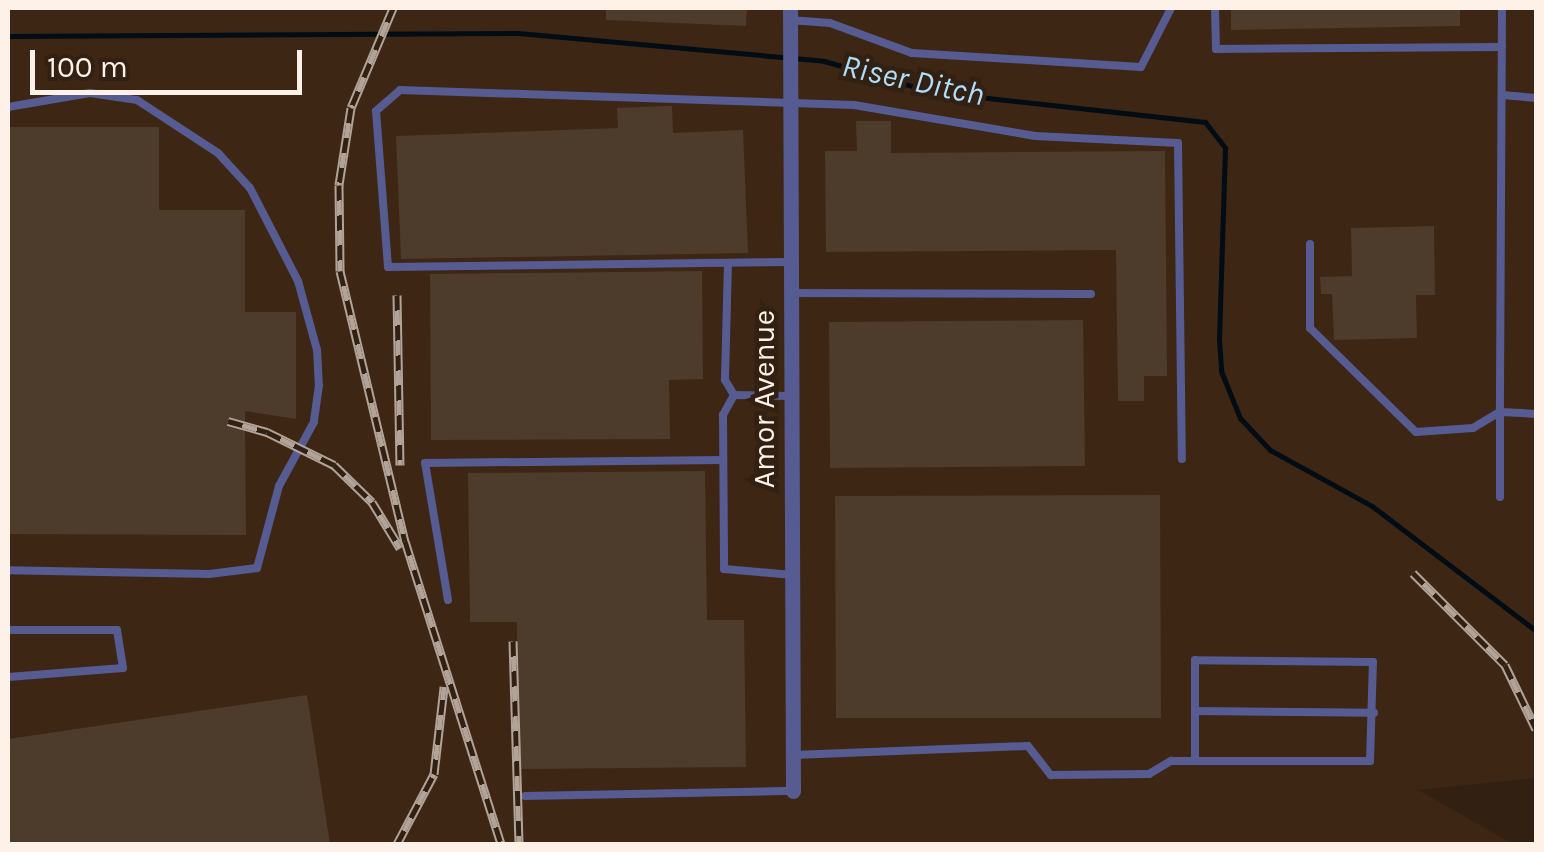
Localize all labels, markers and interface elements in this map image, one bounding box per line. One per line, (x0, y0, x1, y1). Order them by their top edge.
scale bar (35, 30, 308, 92)
water label: Riser Ditch (838, 47, 988, 115)
text: 100 m (47, 49, 128, 85)
street label: Amor Avenue (746, 310, 782, 488)

